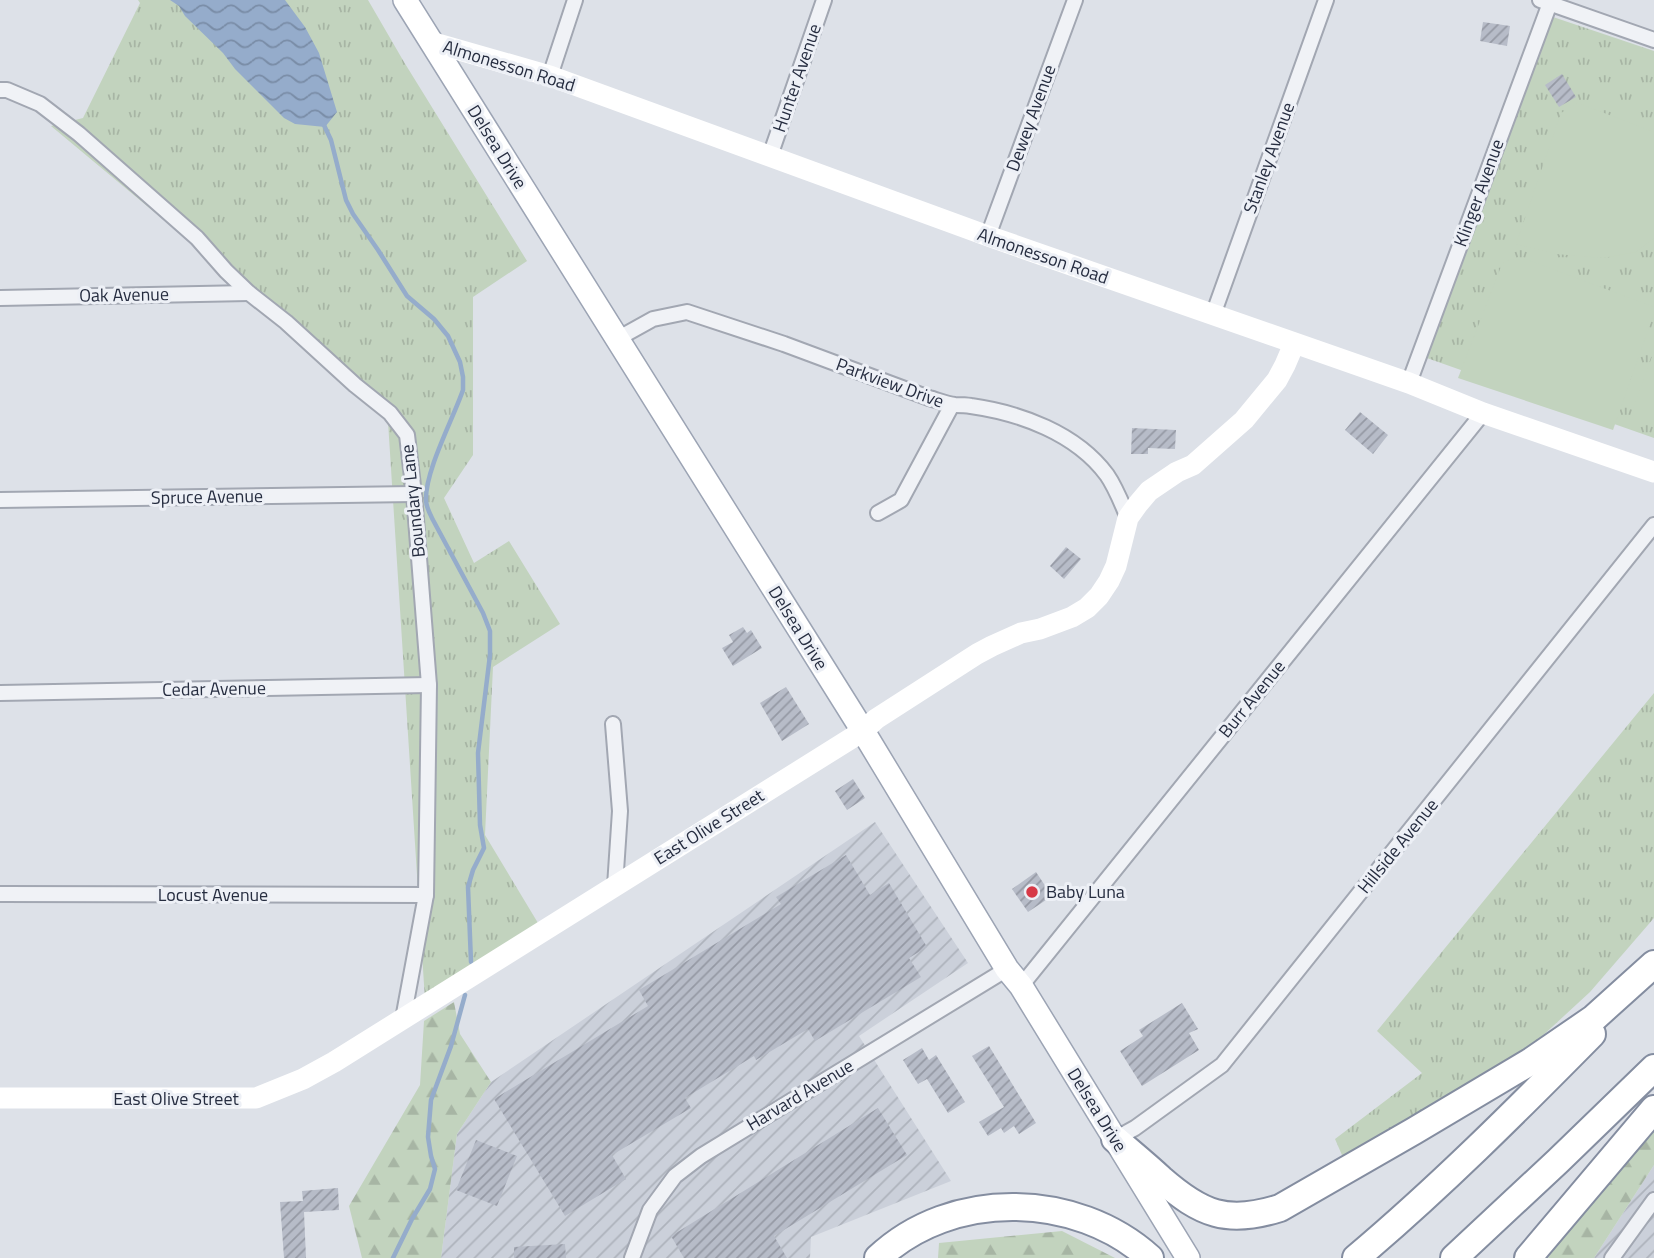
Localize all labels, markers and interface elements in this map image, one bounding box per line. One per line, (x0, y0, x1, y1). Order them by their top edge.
street label: Hunter Avenue (765, 20, 828, 136)
street label: Almonesson Road (440, 33, 579, 98)
street label: Dewey Avenue (999, 61, 1062, 175)
street label: Stanley Avenue (1236, 98, 1301, 217)
street label: Delsea Drive (461, 99, 534, 194)
street label: Klinger Avenue (1447, 135, 1511, 250)
street label: Almonesson Road (974, 220, 1112, 291)
street label: Oak Avenue (79, 280, 169, 309)
street label: Parkview Drive (832, 351, 948, 415)
street label: Boundary Lane (393, 443, 432, 559)
street label: Spruce Avenue (151, 482, 263, 511)
street label: Delsea Drive (762, 580, 835, 675)
street label: Burr Avenue (1212, 654, 1291, 743)
street label: Cedar Avenue (162, 674, 266, 703)
street label: East Olive Street (648, 782, 770, 871)
street label: Hillside Avenue (1351, 792, 1444, 899)
place label: Baby Luna (1046, 878, 1125, 905)
street label: Locust Avenue (158, 881, 268, 908)
marker: Baby Luna (1024, 884, 1040, 900)
street label: Harvard Avenue (741, 1052, 858, 1137)
street label: Delsea Drive (1061, 1062, 1134, 1157)
street label: East Olive Street (113, 1085, 239, 1112)

